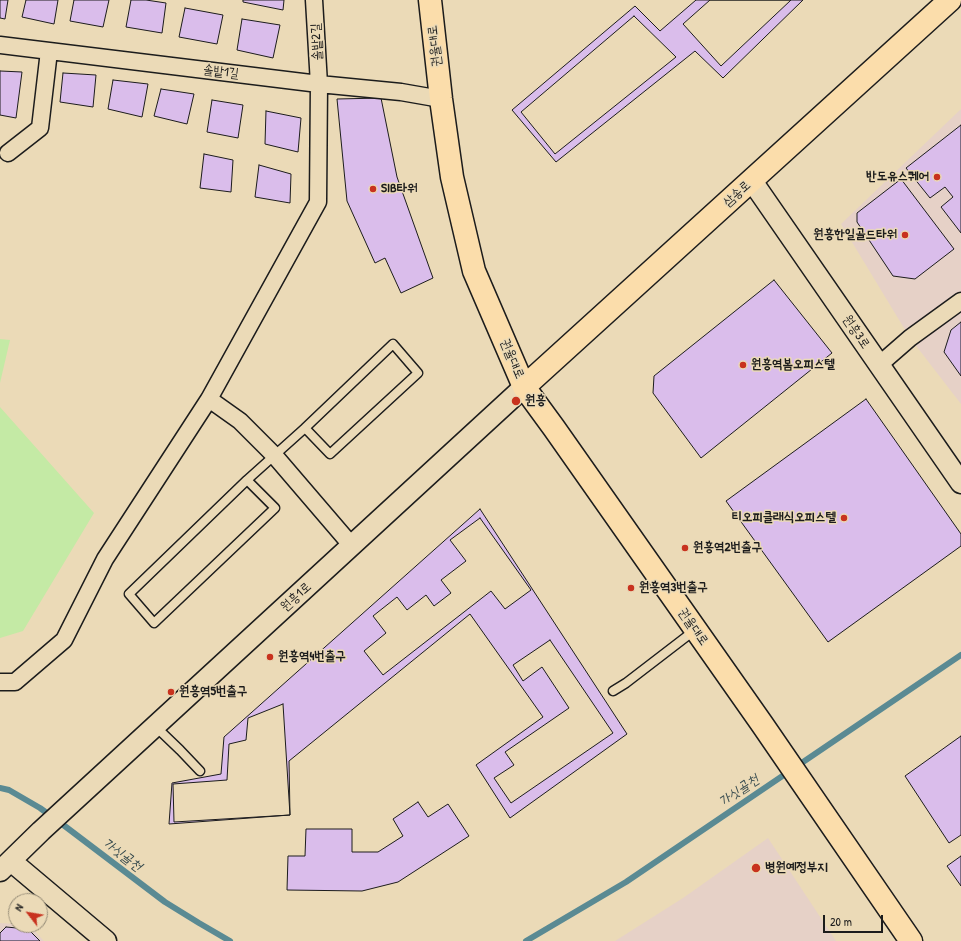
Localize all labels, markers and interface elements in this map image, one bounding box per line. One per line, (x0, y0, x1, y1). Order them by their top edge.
street label: 솔밭2길 (308, 23, 326, 61)
street label: 권율대로 (425, 24, 445, 68)
street label: 솔밭1길 (202, 62, 240, 82)
place label: 반도유스퀘어 (866, 169, 929, 185)
marker: 반도유스퀘어 (932, 172, 942, 182)
street label: 삼송로 (720, 178, 754, 210)
place label: SIB타워 (381, 181, 418, 197)
marker: SIB타워 (368, 184, 378, 194)
place label: 원흥한일골드타워 (813, 227, 897, 243)
marker: 원흥한일골드타워 (900, 230, 910, 240)
street label: 원흥3로 (839, 312, 873, 352)
street label: 권율대로 (497, 337, 527, 381)
place label: 원흥역봄오피스텔 (751, 357, 835, 373)
marker: 원흥역봄오피스텔 (738, 360, 748, 370)
place label: 원흥 (525, 393, 546, 409)
marker: 원흥 (510, 395, 522, 407)
place label: 티오피클래식오피스텔 (731, 510, 836, 526)
marker: 티오피클래식오피스텔 (839, 513, 849, 523)
place label: 원흥역2번출구 (693, 540, 762, 556)
marker: 원흥역2번출구 (680, 543, 690, 553)
street label: 원흥1로 (277, 579, 315, 615)
place label: 원흥역3번출구 (639, 580, 708, 596)
marker: 원흥역3번출구 (626, 583, 636, 593)
street label: 권율대로 (675, 605, 711, 649)
place label: 원흥역4번출구 (278, 649, 346, 665)
marker: 원흥역4번출구 (265, 652, 275, 662)
place label: 원흥역5번출구 (179, 684, 247, 700)
marker: 원흥역5번출구 (166, 687, 176, 697)
water label: 가싯골천 (716, 771, 762, 811)
water label: 가싯골천 (99, 835, 145, 875)
place label: 병원예정부지 (765, 860, 828, 876)
marker: 병원예정부지 (750, 862, 762, 874)
north arrow (8, 893, 48, 933)
text: N (11, 901, 26, 913)
scale bar (825, 907, 885, 933)
text: 20 m (830, 913, 852, 930)

